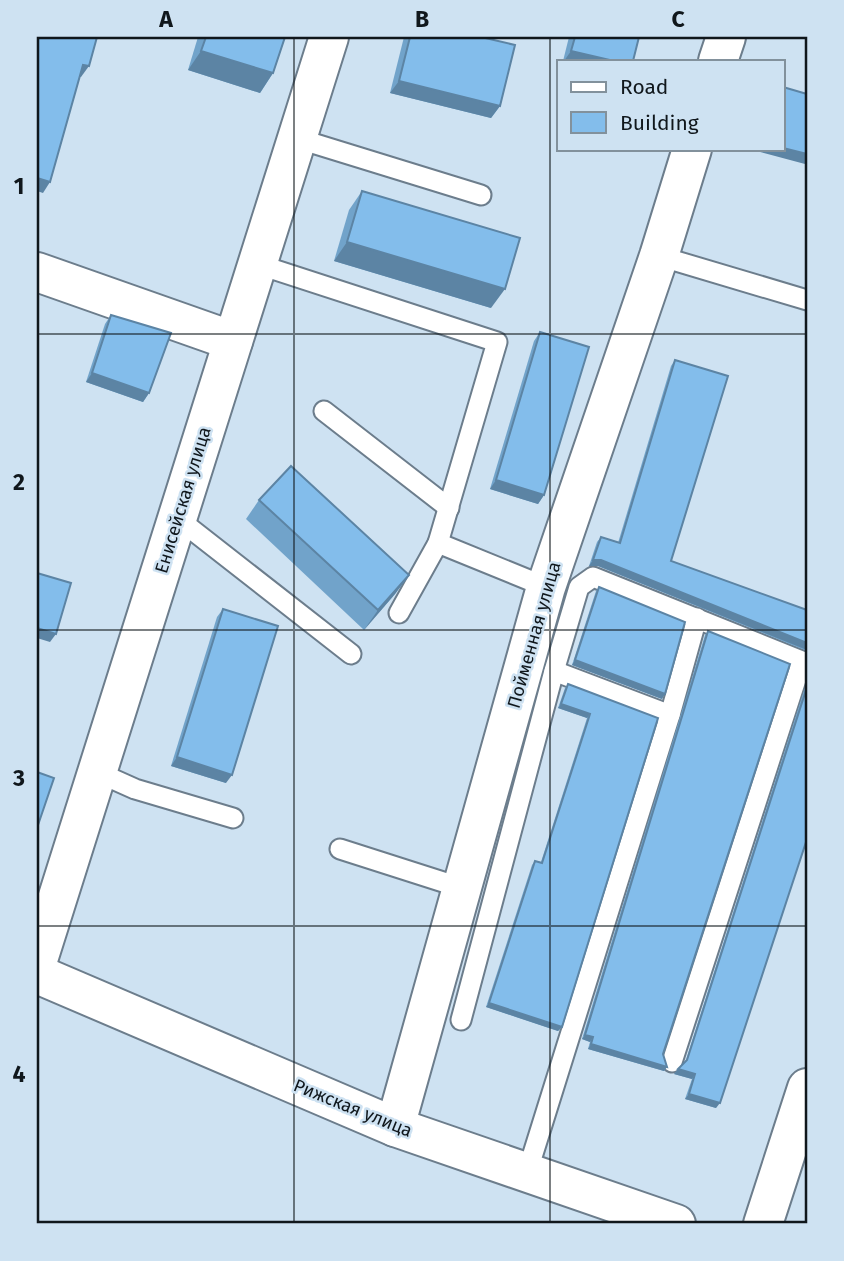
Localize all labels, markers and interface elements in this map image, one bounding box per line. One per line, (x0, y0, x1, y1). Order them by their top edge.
text: A (158, 5, 173, 33)
text: B (415, 5, 429, 33)
text: C (671, 5, 685, 33)
legend (557, 60, 784, 150)
text: Road (620, 74, 668, 100)
text: Building (620, 110, 699, 136)
text: 1 (14, 172, 24, 200)
street label: Енисейская улица (150, 424, 216, 576)
text: 2 (13, 468, 25, 496)
street label: Пойменная улица (503, 559, 565, 711)
text: 3 (12, 764, 25, 792)
text: 4 (13, 1060, 26, 1088)
street label: Рижская улица (290, 1074, 416, 1142)

